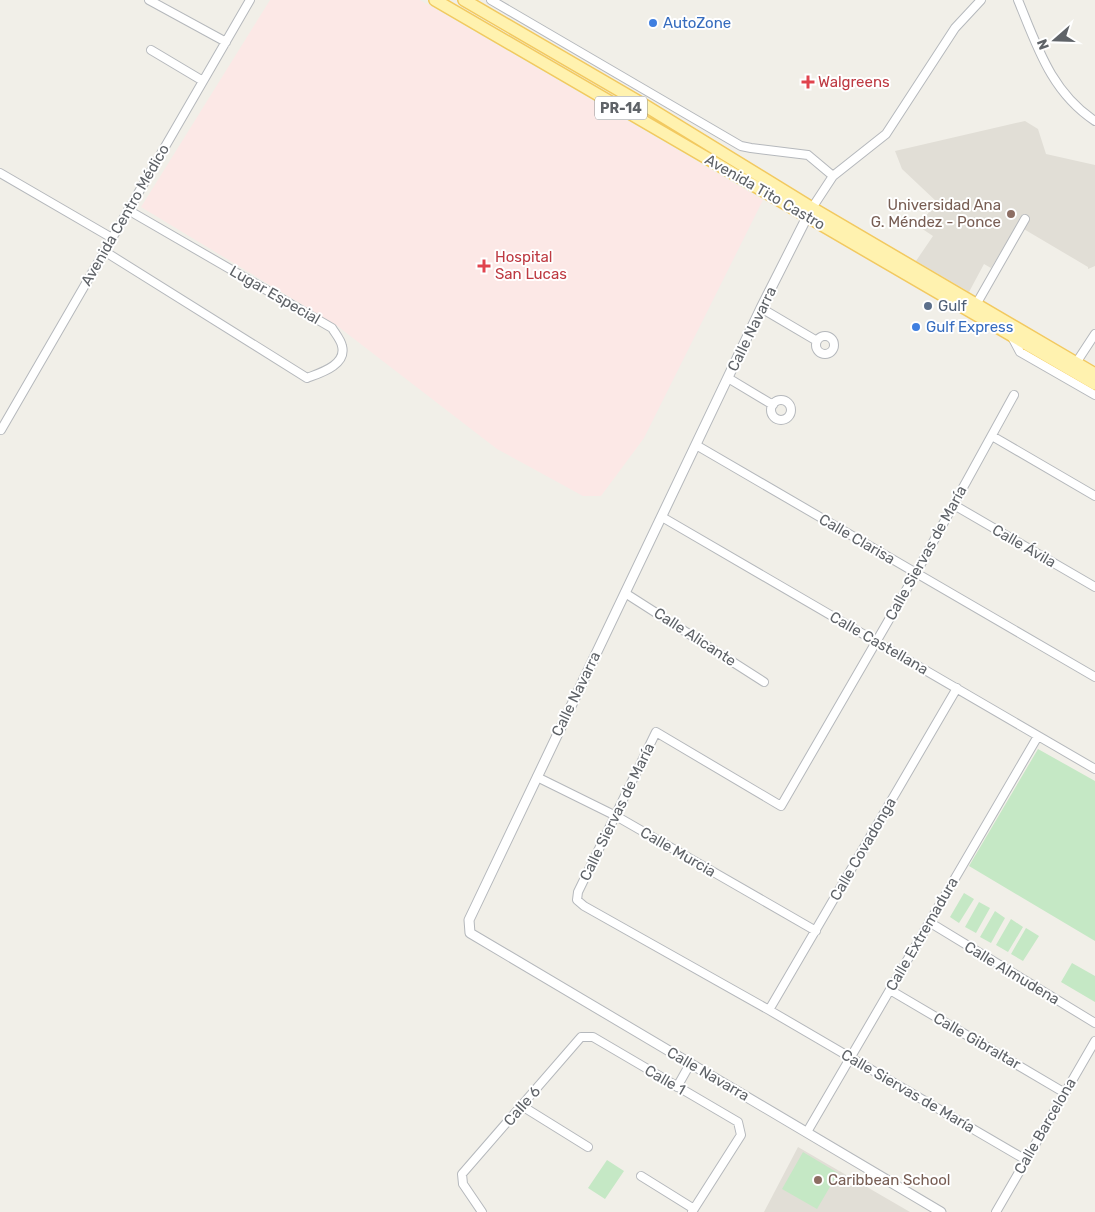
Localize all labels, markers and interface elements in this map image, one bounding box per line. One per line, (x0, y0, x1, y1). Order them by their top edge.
place label: AutoZone (663, 14, 731, 32)
north arrow (1030, 15, 1080, 65)
marker: AutoZone (647, 17, 659, 29)
text: N (1034, 37, 1053, 52)
place label: Walgreens (818, 73, 890, 91)
marker: Walgreens (802, 76, 814, 88)
road number: PR-14 (595, 96, 647, 120)
street label: Avenida Centro Médico (77, 141, 173, 289)
street label: Avenida Tito Castro (702, 150, 828, 234)
place label: Universidad Ana G. Méndez - Ponce (871, 196, 1001, 231)
marker: Universidad Ana G. Méndez - Ponce (1005, 208, 1017, 220)
place label: Hospital San Lucas (495, 248, 567, 283)
marker: Hospital San Lucas (477, 259, 491, 273)
street label: Lugar Especial (227, 262, 323, 328)
street label: Calle Navarra (724, 284, 780, 374)
place label: Gulf (938, 297, 967, 315)
marker: Gulf (922, 300, 934, 312)
place label: Gulf Express (926, 318, 1014, 336)
marker: Gulf Express (910, 321, 922, 333)
street label: Calle Siervas de María (881, 483, 971, 623)
street label: Calle Clarisa (816, 510, 898, 568)
street label: Calle Ávila (989, 521, 1059, 571)
street label: Calle Alicante (651, 604, 739, 670)
street label: Calle Castellana (827, 608, 931, 678)
street label: Calle Navarra (548, 649, 604, 739)
street label: Calle Siervas de María (576, 740, 658, 884)
street label: Calle Covadonga (826, 794, 900, 904)
street label: Calle Murcia (637, 823, 719, 881)
street label: Calle Extremadura (882, 874, 962, 994)
street label: Calle Almudena (961, 937, 1063, 1009)
street label: Calle Gibraltar (930, 1009, 1024, 1073)
street label: Calle Navarra (664, 1043, 752, 1105)
street label: Calle Siervas de María (838, 1045, 978, 1137)
street label: Calle 1 (641, 1061, 689, 1099)
street label: Calle Barcelona (1010, 1075, 1080, 1177)
street label: Calle 6 (500, 1082, 544, 1130)
place label: Caribbean School (828, 1171, 951, 1189)
marker: Caribbean School (812, 1174, 824, 1186)

